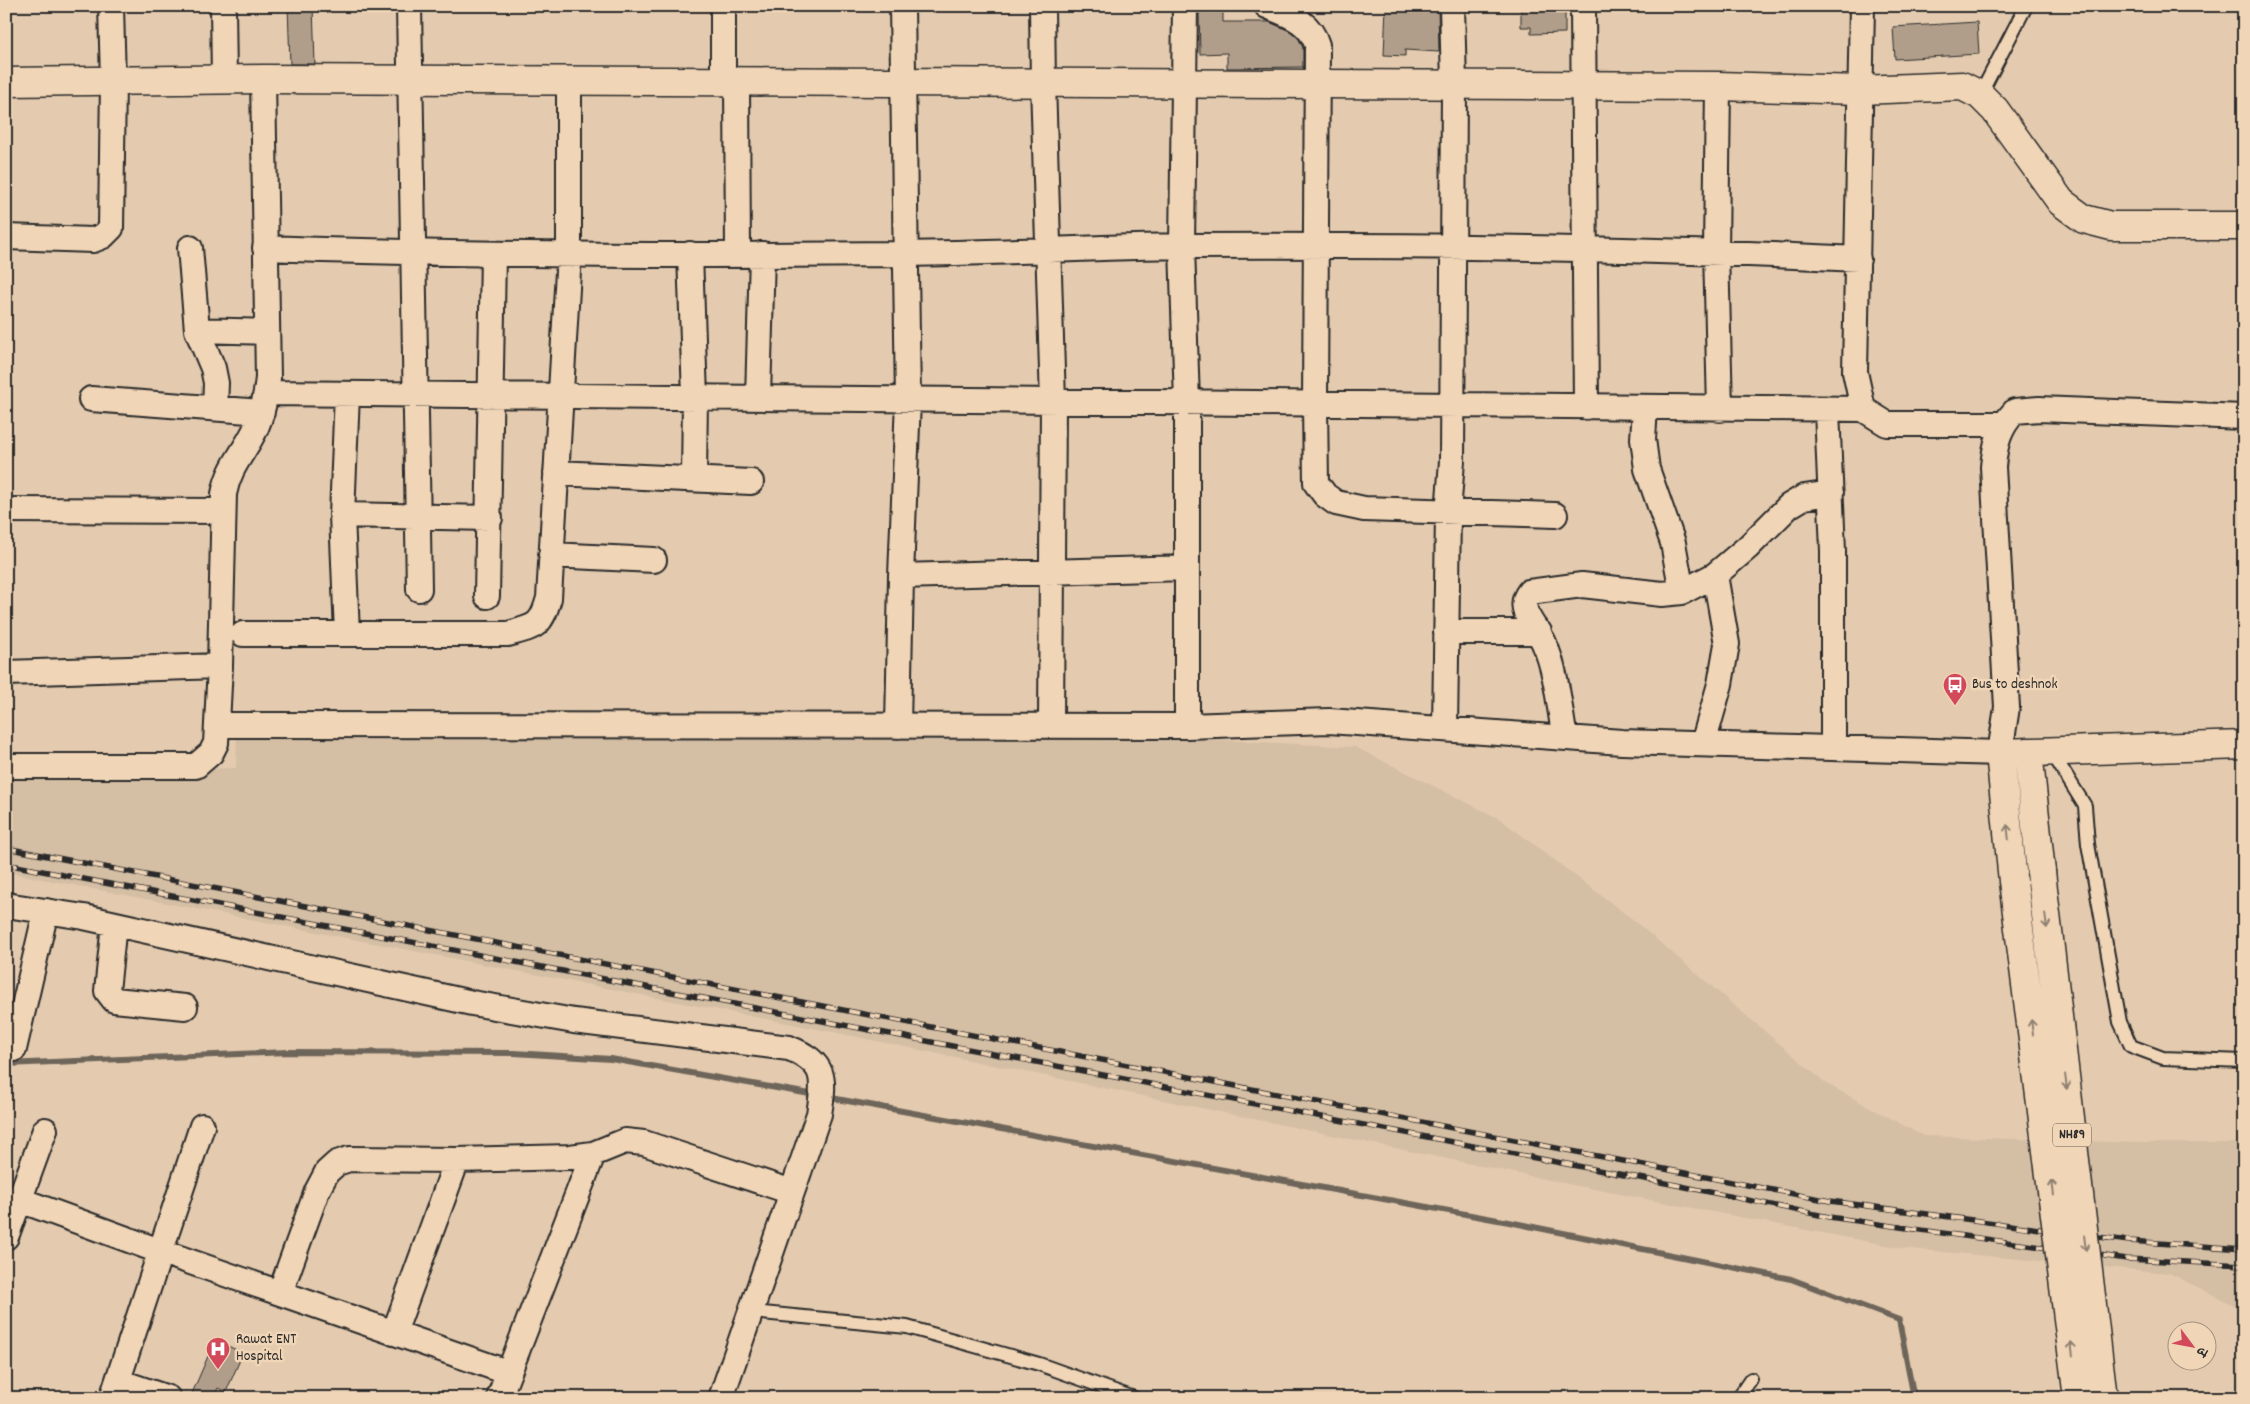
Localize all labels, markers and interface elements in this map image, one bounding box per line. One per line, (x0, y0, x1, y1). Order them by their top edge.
bus stop icon: Bus to deshnok (1942, 672, 1968, 706)
place label: Bus to deshnok (1972, 674, 2058, 696)
one-way arrow (2003, 825, 2013, 841)
one-way arrow (2041, 912, 2051, 928)
one-way arrow (2027, 1019, 2037, 1035)
one-way arrow (2061, 1074, 2071, 1090)
road number: NH89 (2053, 1124, 2091, 1146)
one-way arrow (2048, 1180, 2058, 1196)
one-way arrow (2080, 1235, 2090, 1251)
north arrow (2168, 1322, 2218, 1372)
place label: Rawat ENT Hospital (236, 1329, 296, 1368)
hospital icon: Rawat ENT Hospital (205, 1336, 231, 1370)
one-way arrow (2067, 1342, 2077, 1358)
text: उ (2190, 1342, 2212, 1361)

